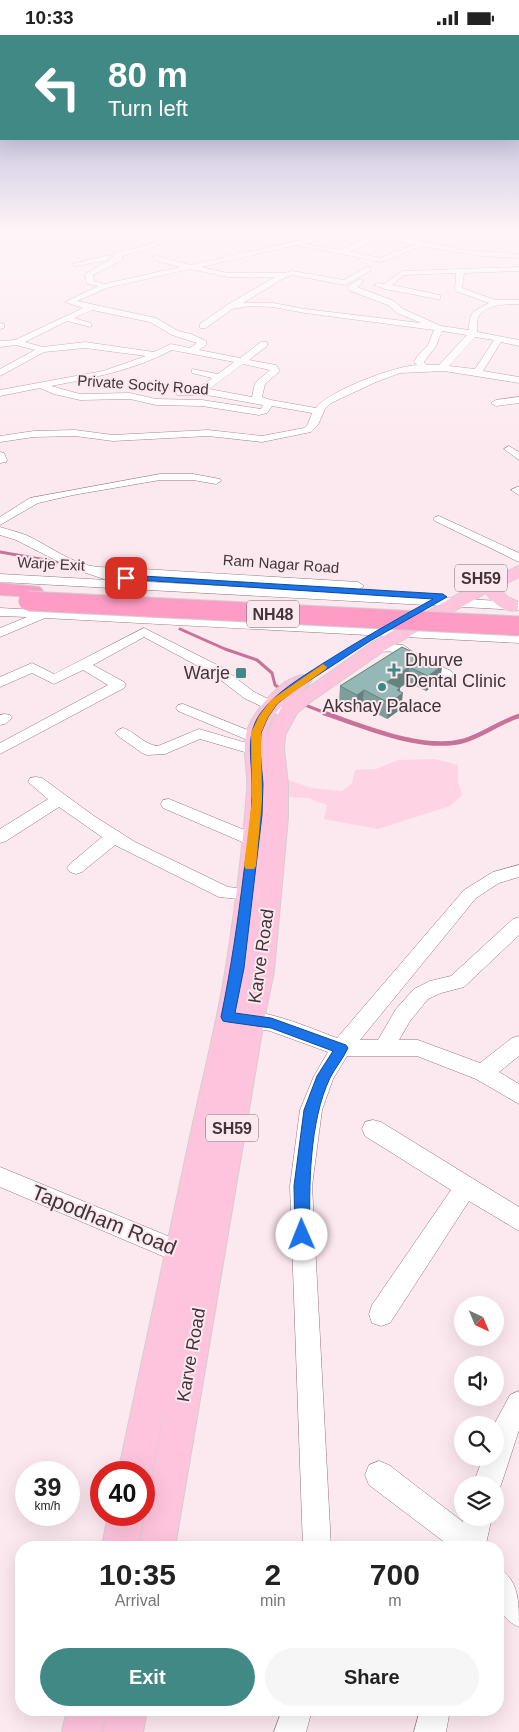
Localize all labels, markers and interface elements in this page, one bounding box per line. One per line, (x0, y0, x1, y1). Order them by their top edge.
text: 10:33 (25, 7, 74, 28)
icon: left (25, 55, 90, 120)
text: 80 m (108, 55, 188, 94)
text: Turn left (108, 96, 188, 121)
street label: Private Socity Road (77, 371, 209, 398)
street label: Ram Nagar Road (222, 551, 340, 576)
street label: Warje Exit (17, 553, 86, 574)
pin (105, 557, 147, 599)
icon: arrive (112, 564, 140, 592)
road number: SH59 (455, 565, 507, 591)
road number: NH48 (247, 601, 299, 627)
place label: Dhurve Dental Clinic (405, 650, 506, 691)
place label: Warje (184, 663, 230, 683)
marker: Dhurve Dental Clinic (387, 663, 401, 677)
marker: Warje (234, 666, 248, 680)
marker: Akshay Palace (376, 681, 388, 693)
place label: Akshay Palace (322, 696, 442, 716)
street label: Karve Road (244, 908, 278, 1004)
road number: SH59 (206, 1115, 258, 1141)
street label: Tapodham Road (28, 1180, 180, 1259)
position arrow (275, 1208, 327, 1260)
north arrow (454, 1296, 504, 1346)
map controls (454, 1296, 504, 1526)
street label: Karve Road (173, 1306, 209, 1404)
button: sound (454, 1356, 504, 1406)
button: search (454, 1416, 504, 1466)
speed limit sign: 40 (90, 1461, 155, 1526)
text: 39 (34, 1473, 61, 1501)
button: layers (454, 1476, 504, 1526)
text: km/h (34, 1499, 61, 1513)
text: 10:35 (99, 1558, 176, 1591)
text: 2 (264, 1558, 281, 1591)
text: 700 (370, 1558, 420, 1591)
text: Arrival (115, 1592, 160, 1609)
text: min (260, 1592, 286, 1609)
text: m (388, 1592, 401, 1609)
button: Exit (40, 1648, 255, 1706)
button: Share (265, 1648, 479, 1706)

